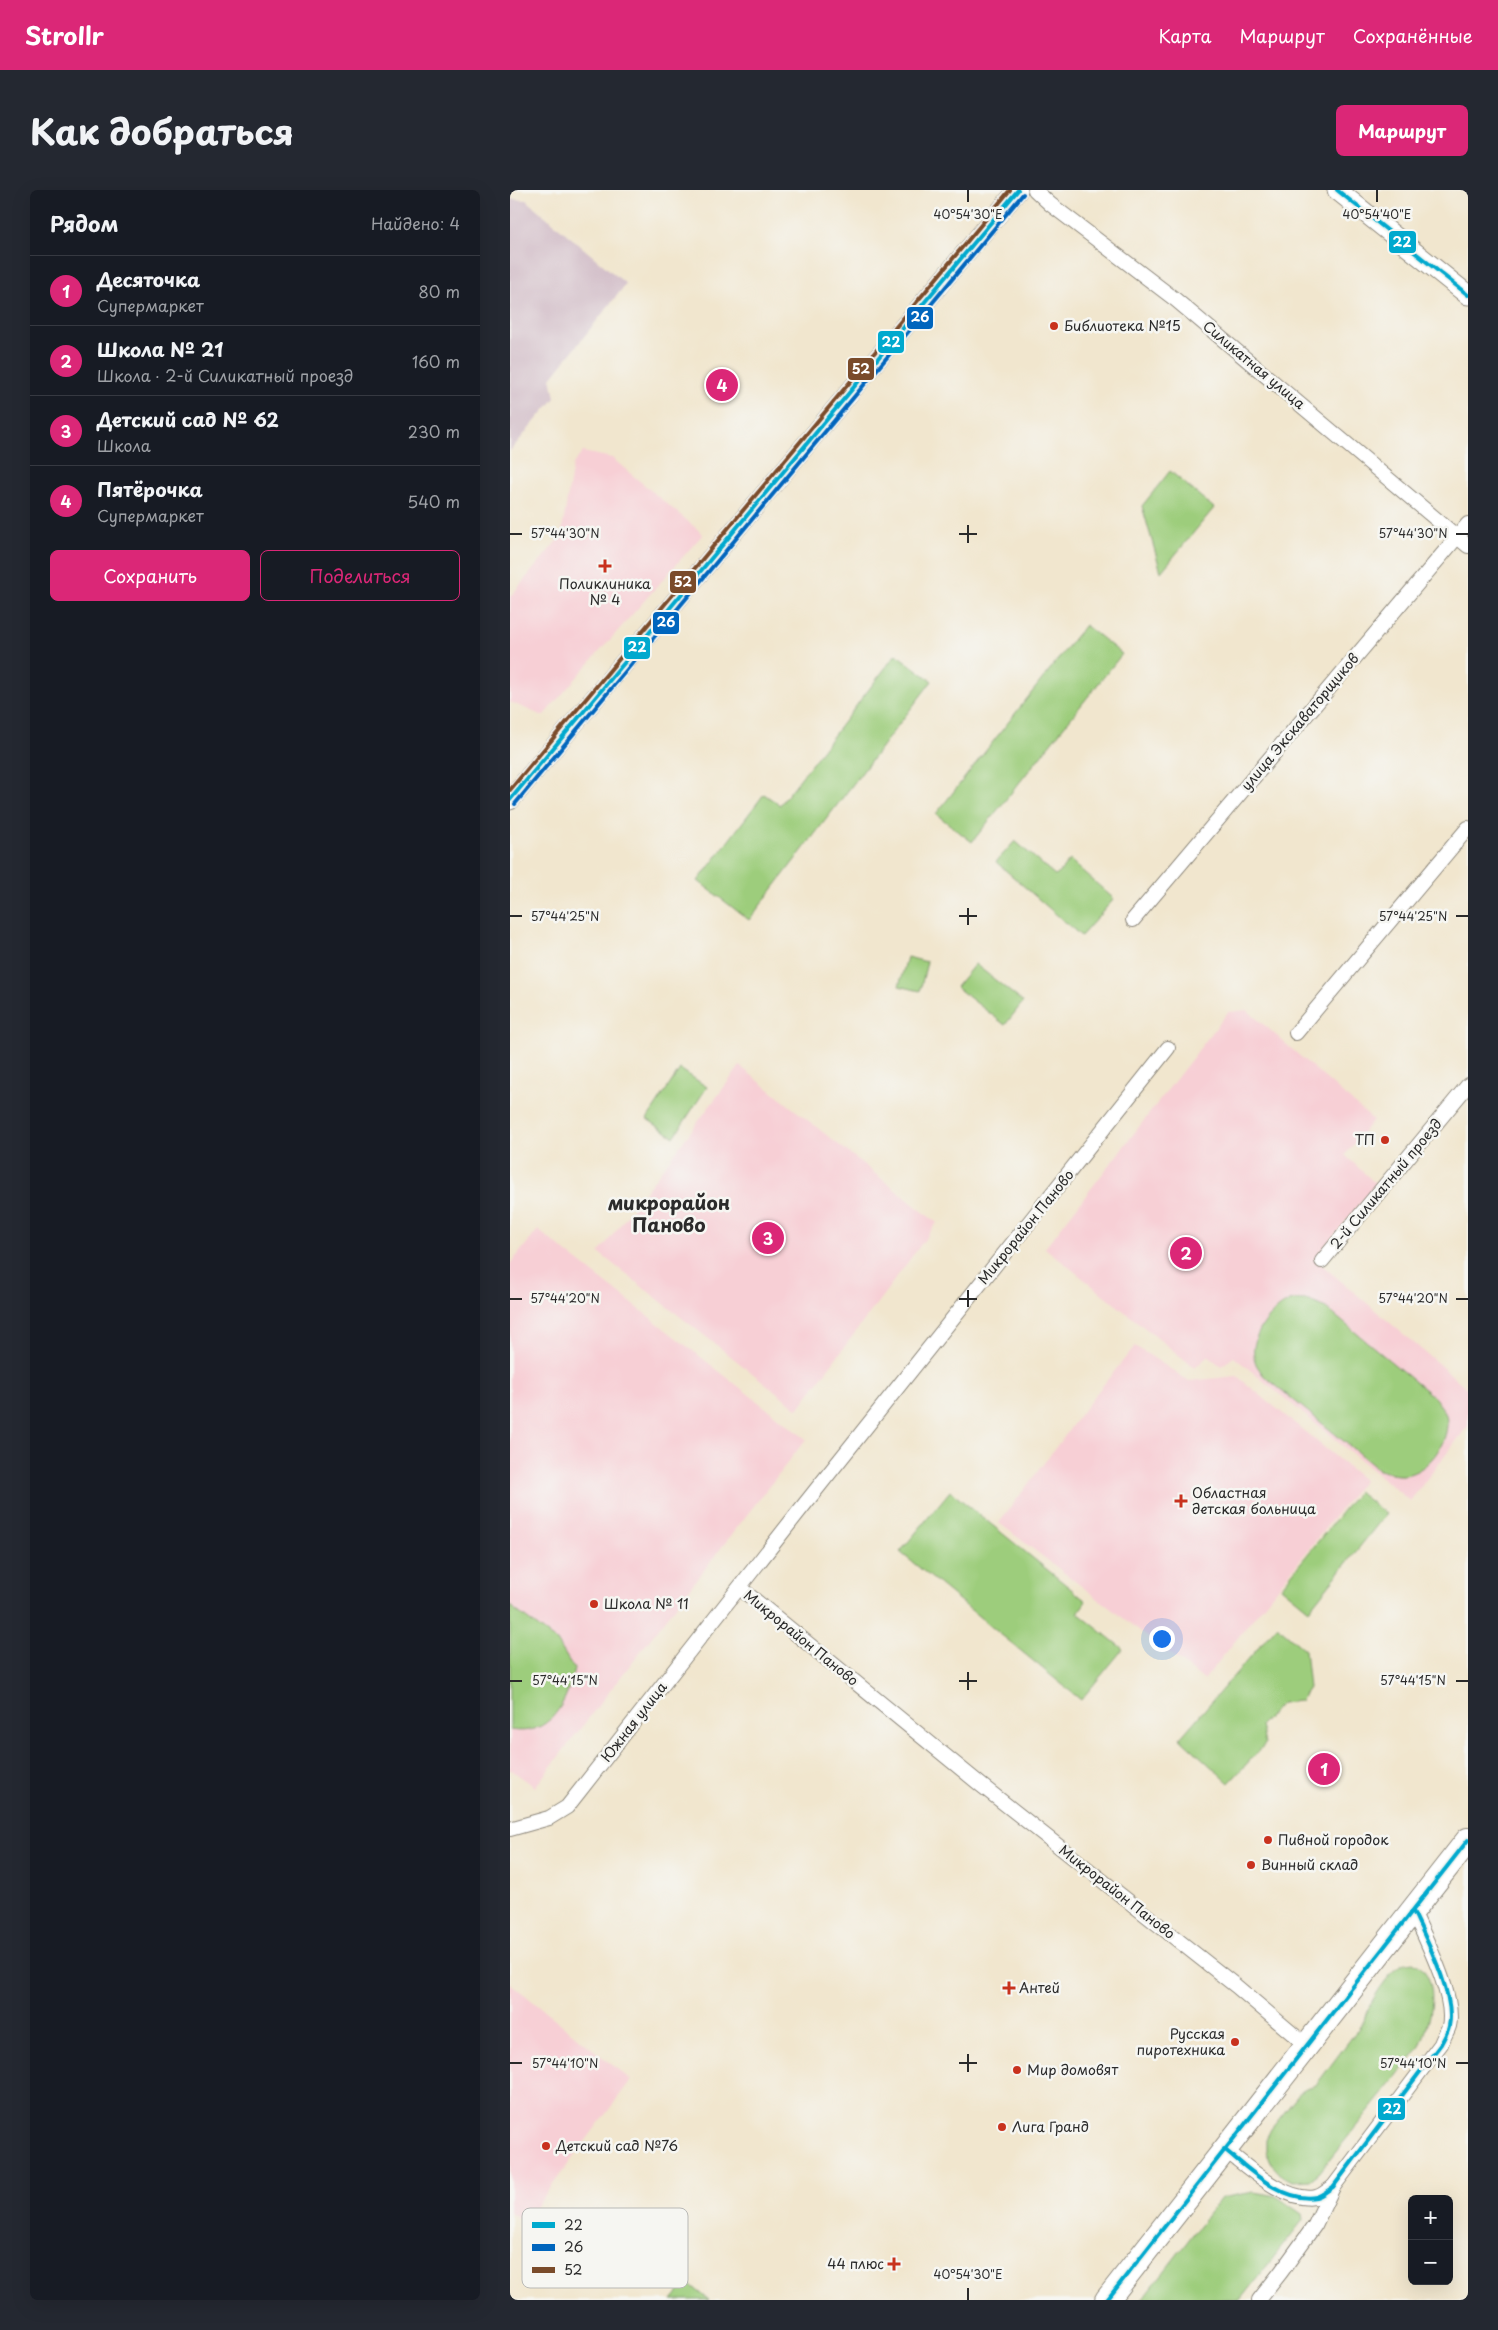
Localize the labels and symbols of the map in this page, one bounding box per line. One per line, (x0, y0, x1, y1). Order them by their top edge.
text: 40°54'30"E (933, 205, 1003, 223)
text: 40°54'40"E (1343, 205, 1411, 223)
line badge: 22 (1388, 230, 1417, 254)
text: 22 (1392, 231, 1412, 252)
line badge: 26 (906, 306, 934, 330)
text: 26 (911, 306, 929, 327)
place label: Библиотека №15 (1064, 315, 1181, 336)
street label: Силикатная улица (1199, 315, 1310, 414)
marker: Библиотека №15 (1048, 320, 1060, 332)
line badge: 22 (877, 330, 905, 354)
text: 22 (881, 331, 901, 352)
line badge: 52 (847, 357, 875, 381)
text: 52 (852, 358, 870, 379)
pin: 4 (706, 366, 738, 404)
text: 57°44'30"N (530, 524, 600, 542)
text: 57°44'30"N (1378, 524, 1448, 542)
marker: Поликлиника № 4 (598, 559, 612, 573)
line badge: 52 (669, 570, 697, 594)
text: 52 (674, 571, 692, 592)
place label: Поликлиника № 4 (559, 573, 651, 610)
line badge: 26 (652, 611, 680, 635)
text: 26 (657, 611, 675, 632)
line badge: 22 (623, 636, 651, 660)
text: 22 (627, 636, 647, 657)
street label: улица Экскаваторщиков (1236, 648, 1364, 795)
text: 57°44'25"N (531, 907, 599, 925)
text: 57°44'25"N (1379, 907, 1447, 925)
street label: 2-й Силикатный проезд (1325, 1114, 1447, 1254)
place label: ТП (1354, 1129, 1375, 1150)
marker: ТП (1379, 1134, 1391, 1146)
street label: Микрорайон Паново (973, 1165, 1079, 1289)
district label: микрорайон Паново (608, 1188, 730, 1238)
pin: 3 (752, 1219, 784, 1257)
pin: 2 (1170, 1234, 1202, 1272)
text: 57°44'20"N (530, 1289, 600, 1307)
text: 57°44'20"N (1378, 1289, 1448, 1307)
place label: Областная детская больница (1192, 1482, 1316, 1519)
marker: Областная детская больница (1174, 1494, 1188, 1508)
street label: Микрорайон Паново (739, 1585, 863, 1691)
place label: Школа № 11 (604, 1593, 689, 1614)
marker: Школа № 11 (588, 1598, 600, 1610)
your location (1149, 1626, 1175, 1652)
text: 57°44'15"N (532, 1671, 598, 1689)
text: 57°44'15"N (1380, 1671, 1446, 1689)
street label: Южная улица (596, 1677, 672, 1766)
pin: 1 (1308, 1750, 1340, 1788)
place label: Пивной городок (1278, 1829, 1389, 1850)
marker: Пивной городок (1262, 1834, 1274, 1846)
street label: Микрорайон Паново (1055, 1839, 1180, 1944)
place label: Винный склад (1261, 1854, 1358, 1875)
marker: Винный склад (1245, 1859, 1257, 1871)
place label: Антей (1019, 1977, 1060, 1998)
marker: Антей (1003, 1982, 1015, 1994)
place label: Русская пиротехника (1137, 2023, 1225, 2060)
marker: Русская пиротехника (1229, 2036, 1241, 2048)
text: 57°44'10"N (532, 2054, 598, 2072)
text: 57°44'10"N (1380, 2054, 1446, 2072)
place label: Мир домовят (1027, 2059, 1118, 2080)
marker: Мир домовят (1011, 2064, 1023, 2076)
line badge: 22 (1377, 2097, 1406, 2121)
text: 22 (1382, 2098, 1402, 2119)
place label: Лига Гранд (1012, 2116, 1089, 2137)
marker: Лига Гранд (996, 2121, 1008, 2133)
place label: Детский сад №76 (555, 2135, 678, 2156)
marker: Детский сад №76 (540, 2140, 552, 2152)
legend (522, 2208, 688, 2288)
text: 22 (564, 2214, 583, 2235)
text: 26 (564, 2236, 583, 2257)
place label: 44 плюс (827, 2253, 884, 2274)
marker: 44 плюс (888, 2258, 900, 2270)
text: 52 (564, 2259, 583, 2280)
text: 40°54'30"E (933, 2265, 1003, 2283)

